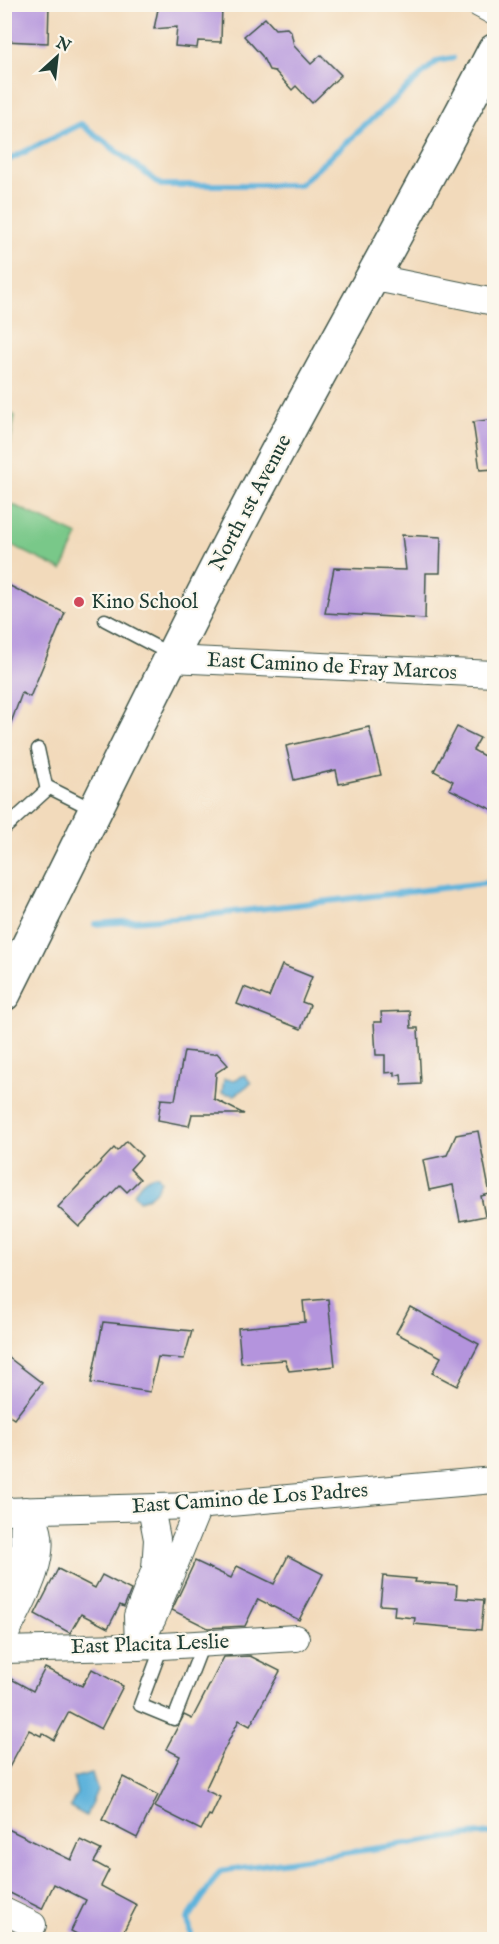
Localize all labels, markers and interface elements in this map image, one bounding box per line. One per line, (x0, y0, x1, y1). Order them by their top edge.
north arrow (27, 27, 87, 87)
text: N (51, 33, 74, 58)
street label: North 1st Avenue (204, 430, 298, 576)
place label: Kino School (91, 589, 198, 616)
marker: Kino School (72, 595, 86, 609)
street label: East Camino de Fray Marcos (206, 647, 458, 687)
street label: East Camino de Los Padres (131, 1477, 369, 1521)
street label: East Placita Leslie (70, 1629, 230, 1661)

